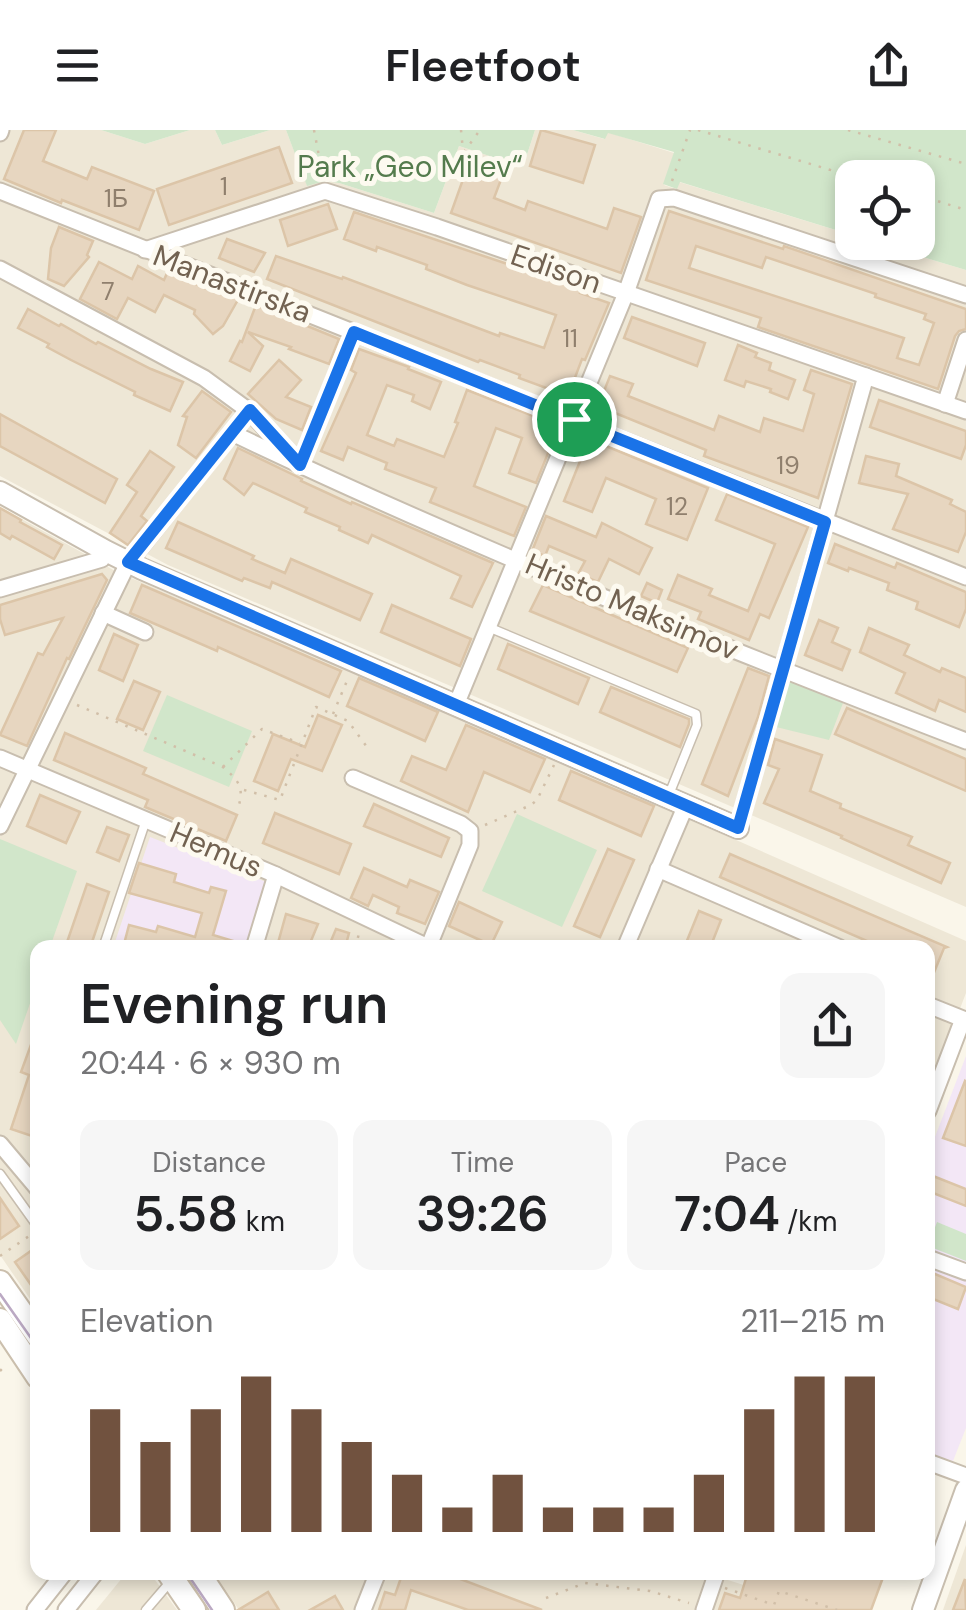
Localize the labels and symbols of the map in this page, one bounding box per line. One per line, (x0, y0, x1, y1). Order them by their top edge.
park label: Park „Geo Milev“ (297, 147, 523, 186)
house number: 1 (220, 170, 228, 203)
house number: 1Б (104, 182, 128, 215)
street label: Edison (506, 235, 606, 302)
street label: Manastirska (148, 236, 317, 331)
house number: 7 (101, 275, 115, 308)
house number: 11 (562, 322, 578, 355)
pin (532, 377, 617, 462)
house number: 19 (776, 449, 800, 482)
house number: 12 (666, 490, 688, 523)
street label: Hristo Maksimov (520, 544, 745, 669)
street label: Hemus (164, 813, 268, 886)

